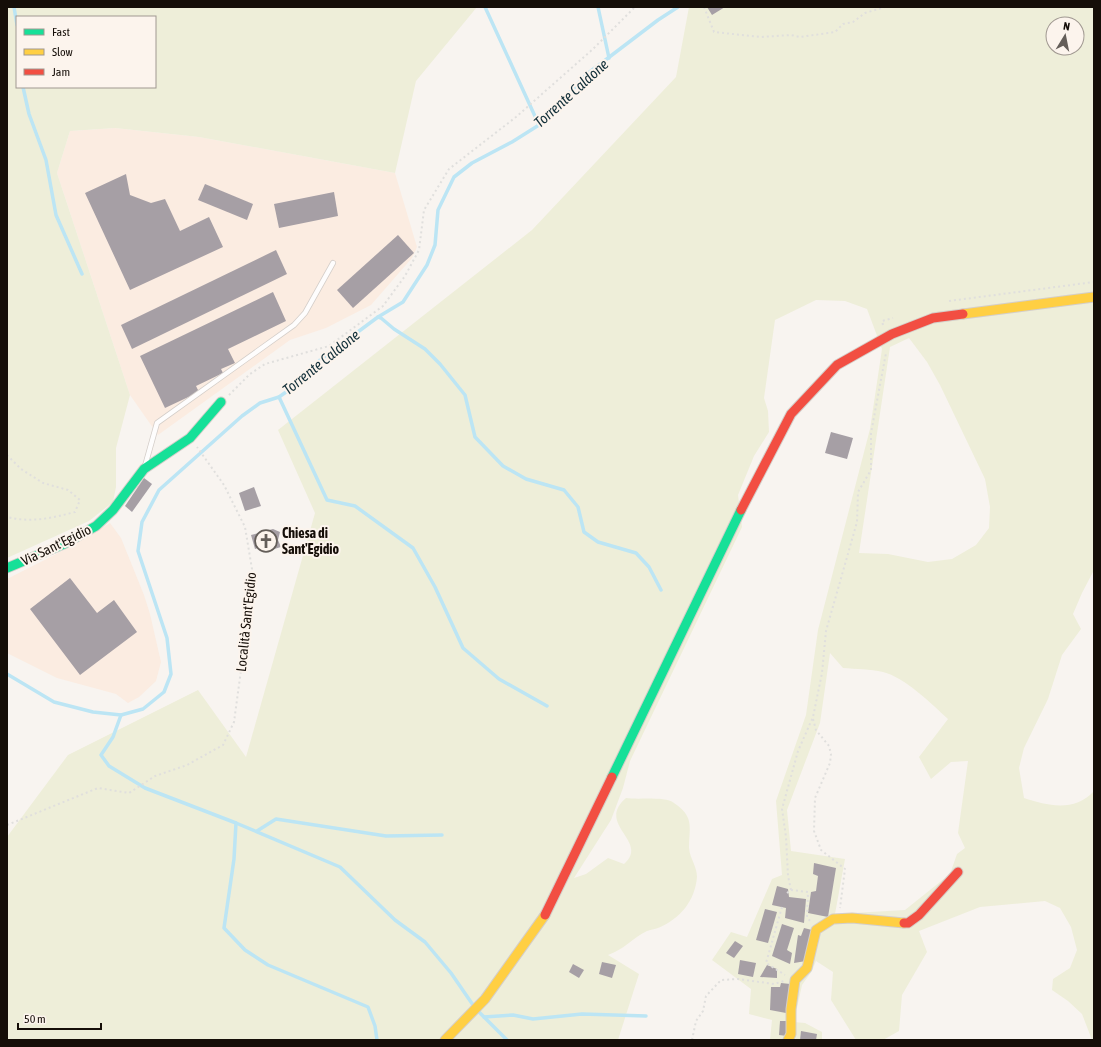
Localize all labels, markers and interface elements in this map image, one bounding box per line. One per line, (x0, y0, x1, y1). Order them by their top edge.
legend (16, 16, 156, 88)
north arrow (1045, 16, 1085, 56)
text: N (1062, 20, 1071, 33)
text: Fast (52, 25, 70, 39)
text: Slow (52, 45, 73, 59)
water label: Torrente Caldone (530, 55, 612, 131)
text: Jam (52, 65, 70, 79)
water label: Torrente Caldone (279, 326, 363, 398)
street label: Via Sant'Egidio (18, 521, 94, 569)
place label: Chiesa di Sant'Egidio (282, 525, 340, 557)
church icon: Chiesa di Sant'Egidio (253, 528, 279, 554)
street label: Località Sant'Egidio (233, 571, 259, 673)
scale bar (18, 1005, 101, 1031)
text: 50 m (24, 1012, 46, 1026)

